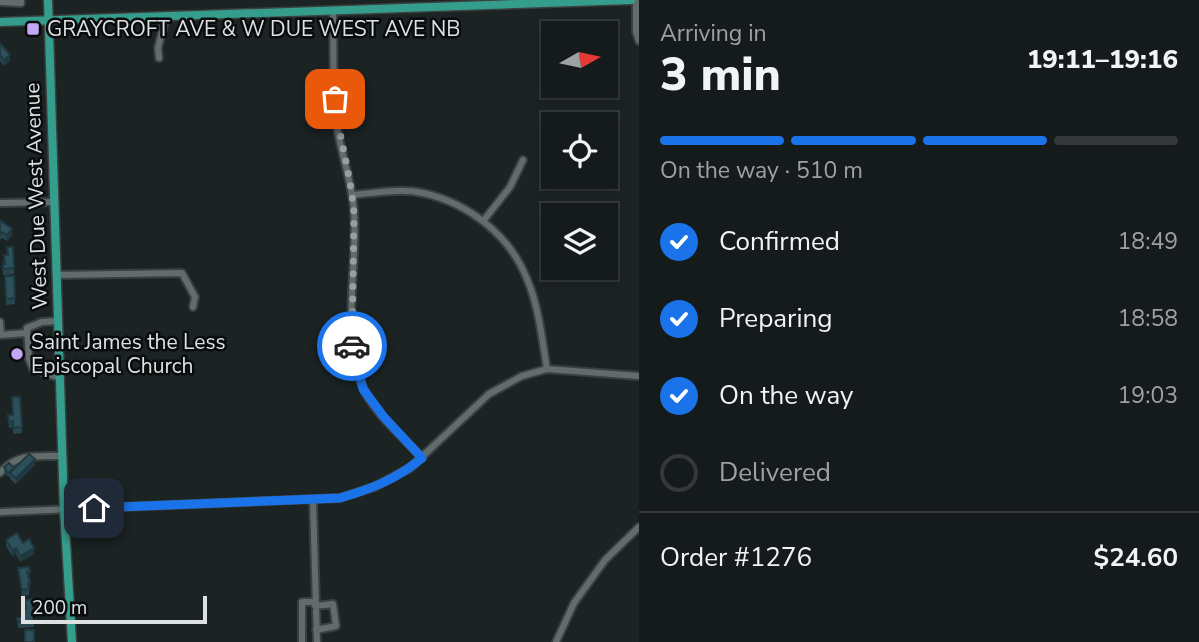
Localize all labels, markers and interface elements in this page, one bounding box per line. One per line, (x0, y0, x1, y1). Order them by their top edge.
place label: GRAYCROFT AVE & W DUE WEST AVE NB (47, 15, 460, 43)
text: Arriving in (660, 18, 767, 49)
marker: GRAYCROFT AVE & W DUE WEST AVE NB (25, 21, 41, 37)
north arrow (541, 21, 618, 98)
map controls (541, 21, 618, 280)
text: 19:11–19:16 (1027, 42, 1178, 77)
text: 3 min (660, 43, 781, 106)
pin (305, 69, 365, 129)
icon: bag (316, 80, 354, 118)
street label: West Due West Avenue (18, 82, 54, 310)
button: locate (541, 112, 618, 189)
text: On the way · 510 m (660, 155, 863, 186)
button: layers (541, 203, 618, 280)
icon: check (660, 223, 698, 261)
text: Confirmed (719, 224, 840, 259)
text: 18:49 (1118, 226, 1178, 257)
icon: check (660, 300, 698, 338)
text: Preparing (719, 301, 832, 336)
text: 18:58 (1118, 303, 1178, 334)
courier (317, 311, 387, 381)
icon: car (333, 327, 371, 365)
place label: Saint James the Less Episcopal Church (31, 328, 226, 380)
marker: Saint James the Less Episcopal Church (9, 346, 25, 362)
icon: check (660, 377, 698, 415)
text: On the way (719, 378, 853, 413)
text: 19:03 (1118, 380, 1178, 411)
text: Delivered (719, 455, 831, 490)
pin (64, 478, 124, 538)
icon: home (75, 489, 113, 527)
text: Order #1276 (660, 540, 812, 575)
text: $24.60 (1094, 540, 1178, 575)
scale bar (21, 593, 206, 625)
text: 200 m (32, 595, 87, 621)

